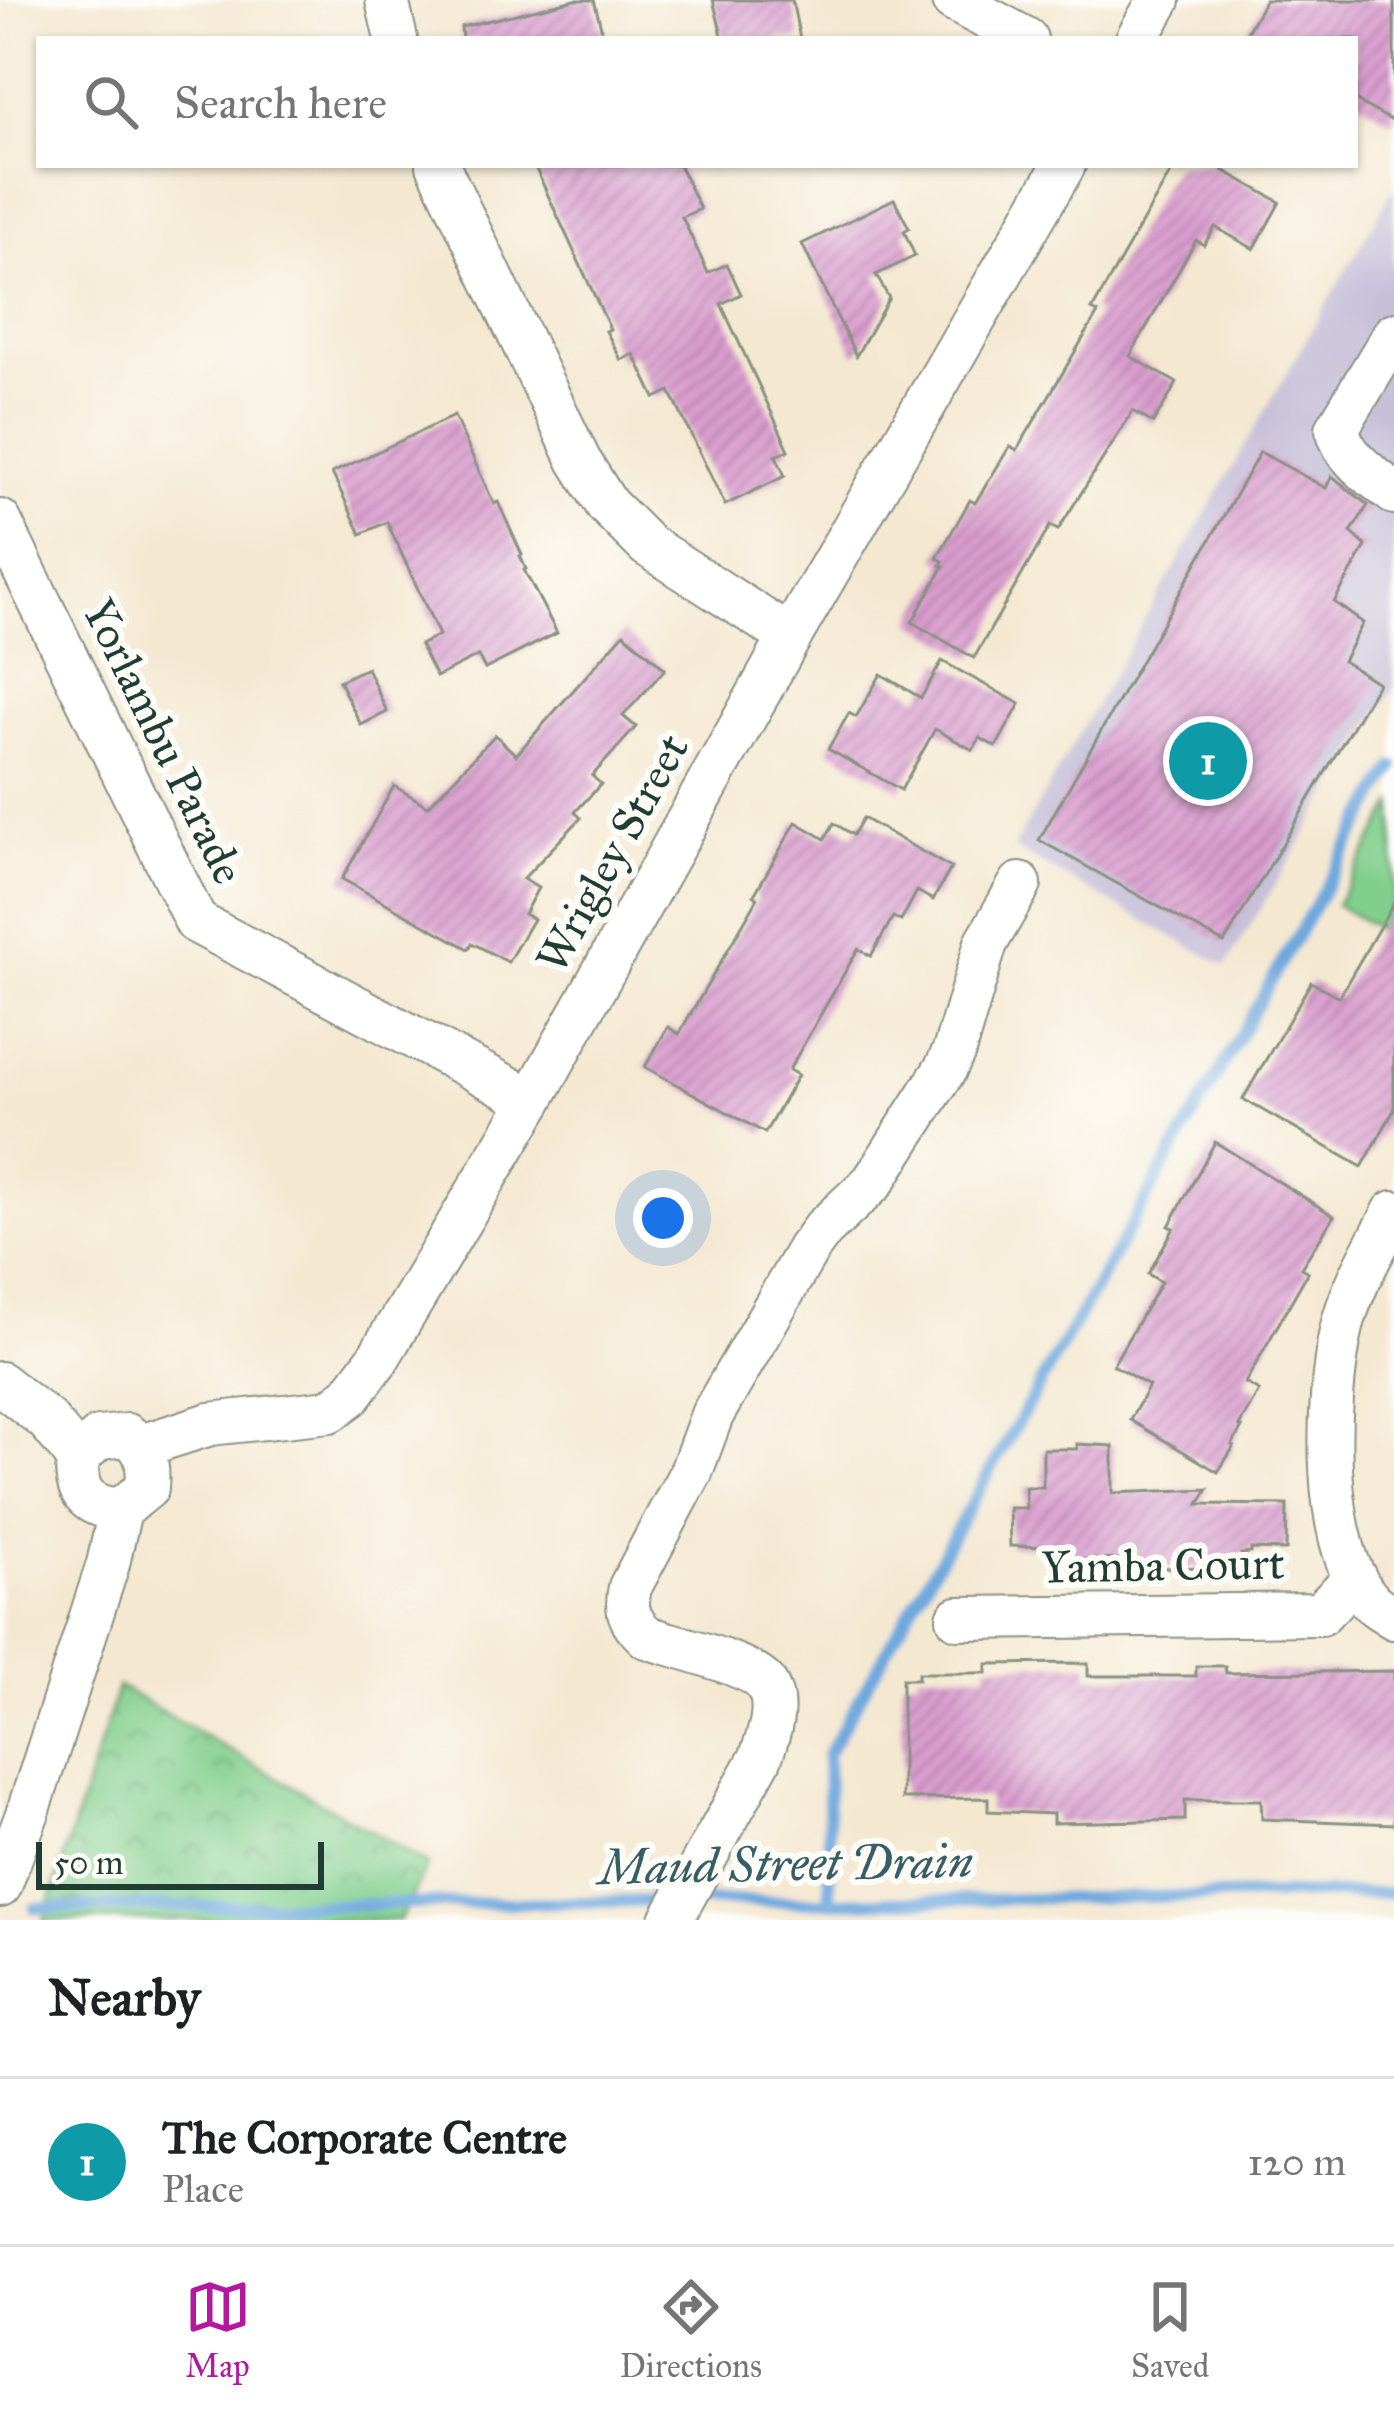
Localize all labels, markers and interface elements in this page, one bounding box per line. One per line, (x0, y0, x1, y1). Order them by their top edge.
search box (36, 36, 1358, 168)
icon: search (78, 69, 144, 135)
text: Search here (174, 75, 387, 130)
street label: Yorlambu Parade (71, 590, 257, 892)
pin: 1 (1169, 716, 1247, 806)
street label: Wrigley Street (524, 724, 700, 982)
your location (633, 1188, 693, 1248)
street label: Yamba Court (1041, 1535, 1285, 1595)
water label: Maud Street Drain (594, 1831, 974, 1897)
scale bar (36, 1836, 324, 1889)
text: 50 m (54, 1843, 123, 1883)
text: Nearby (48, 1967, 200, 2029)
text: The Corporate Centre (162, 2110, 567, 2165)
text: 1 (79, 2138, 95, 2186)
text: 120 m (1247, 2138, 1346, 2186)
text: Place (162, 2165, 244, 2213)
tab: Map (185, 2274, 251, 2386)
tab: Directions (620, 2274, 762, 2386)
tab: Saved (1131, 2274, 1209, 2386)

